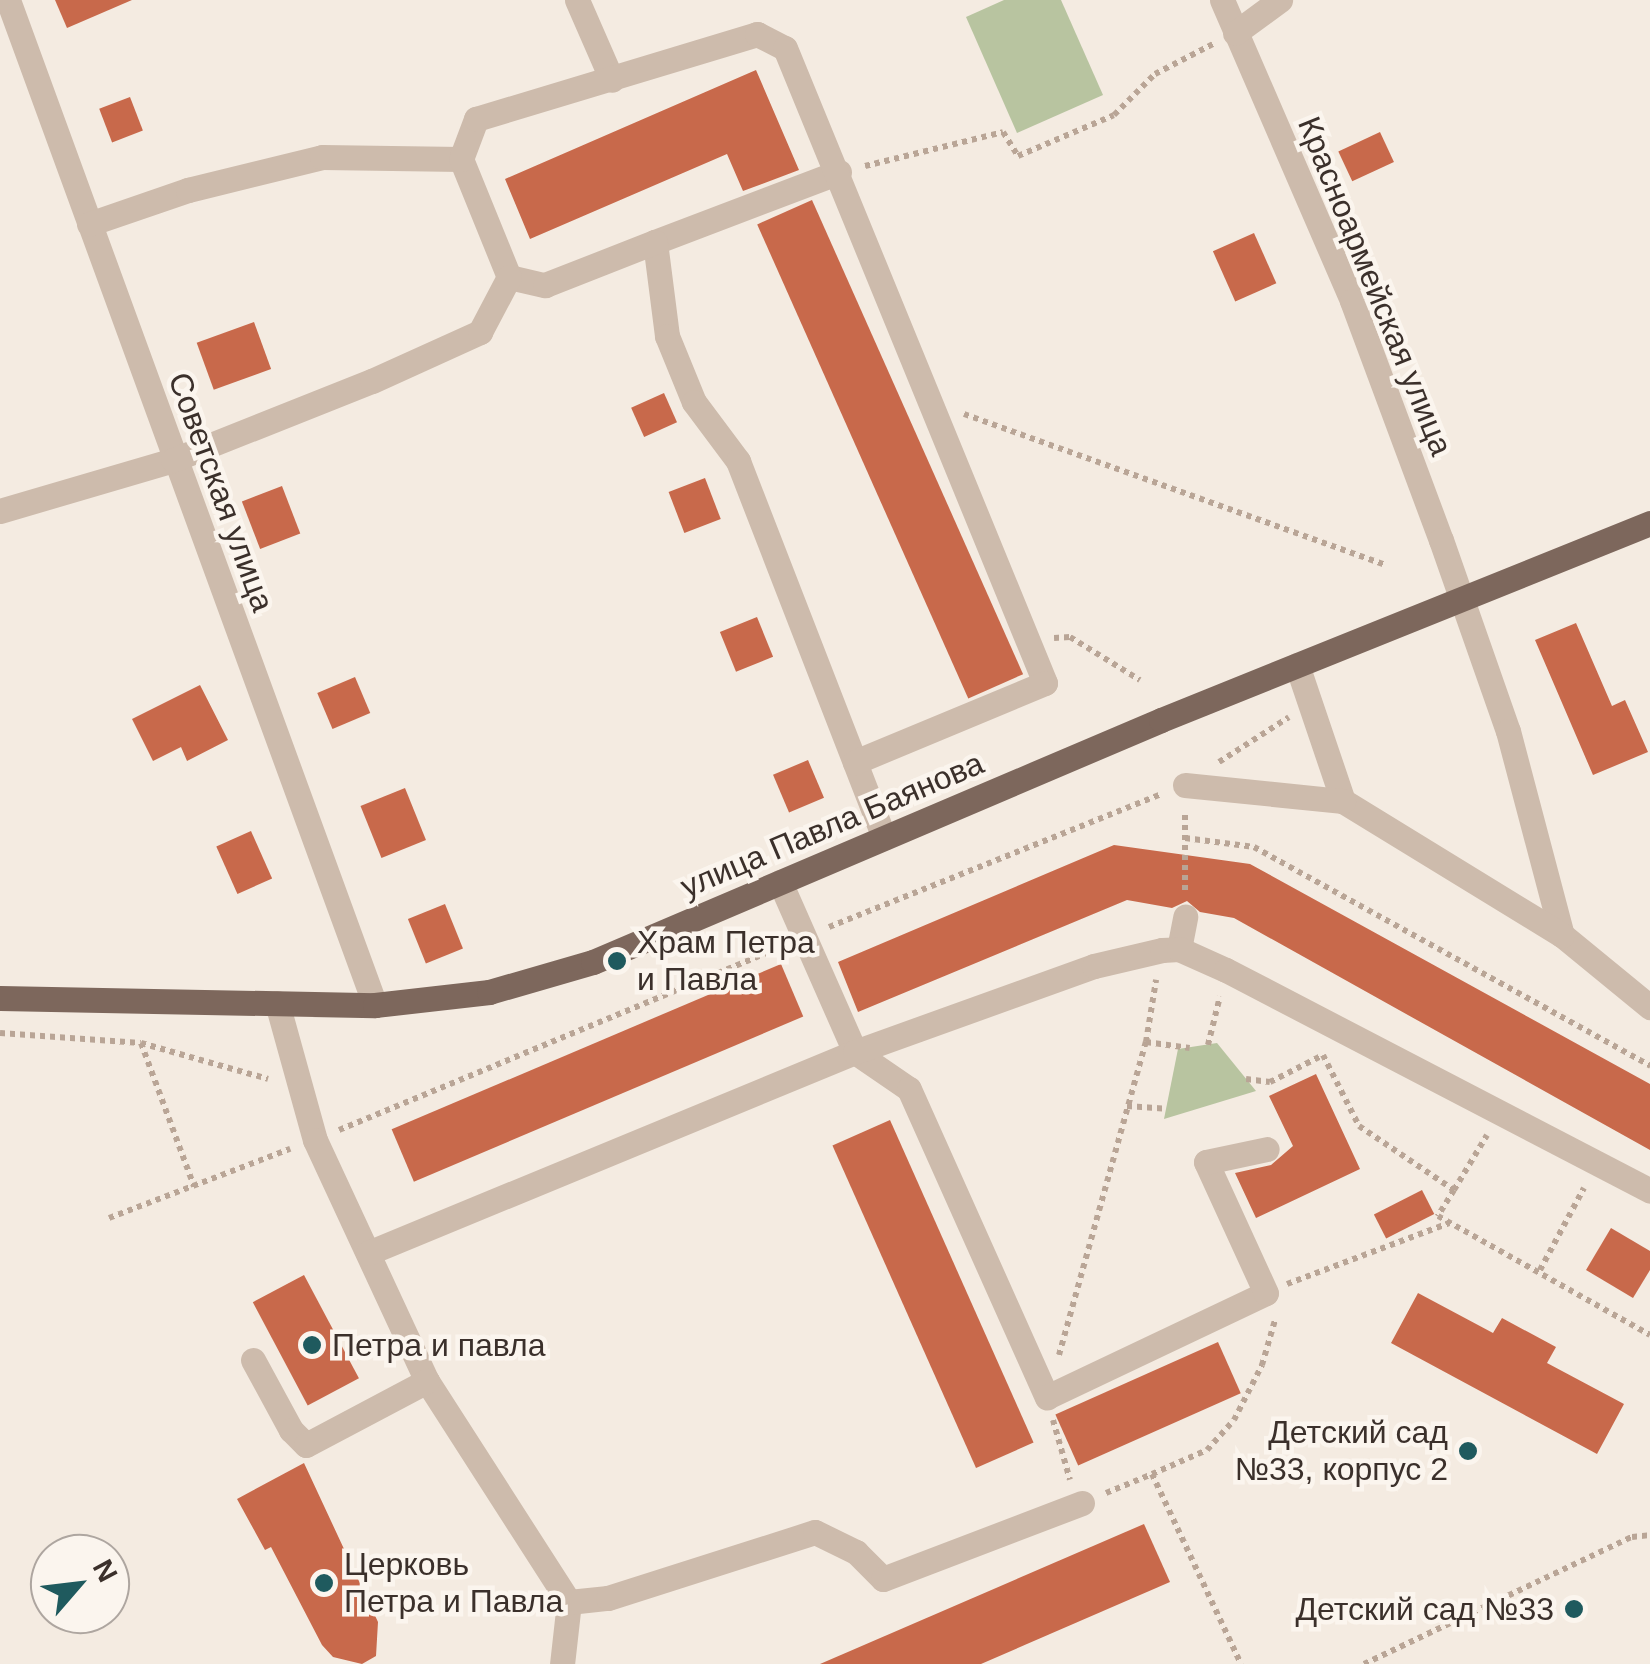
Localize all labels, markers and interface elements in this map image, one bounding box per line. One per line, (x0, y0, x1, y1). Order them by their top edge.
street label: Красноармейская улица (1289, 111, 1461, 461)
street label: Советская улица (160, 367, 282, 617)
street label: улица Павла Баянова (675, 744, 989, 906)
place label: Храм Петра и Павла (637, 924, 815, 999)
marker: Храм Петра и Павла (606, 950, 628, 972)
place label: Петра и павла (332, 1326, 546, 1364)
marker: Петра и павла (301, 1334, 323, 1356)
place label: Детский сад №33, корпус 2 (1235, 1414, 1448, 1489)
marker: Детский сад №33, корпус 2 (1457, 1440, 1479, 1462)
north arrow (30, 1534, 130, 1634)
place label: Церковь Петра и Павла (344, 1546, 563, 1621)
text: N (87, 1554, 124, 1587)
marker: Церковь Петра и Павла (313, 1572, 335, 1594)
place label: Детский сад №33 (1295, 1590, 1554, 1628)
marker: Детский сад №33 (1563, 1598, 1585, 1620)

